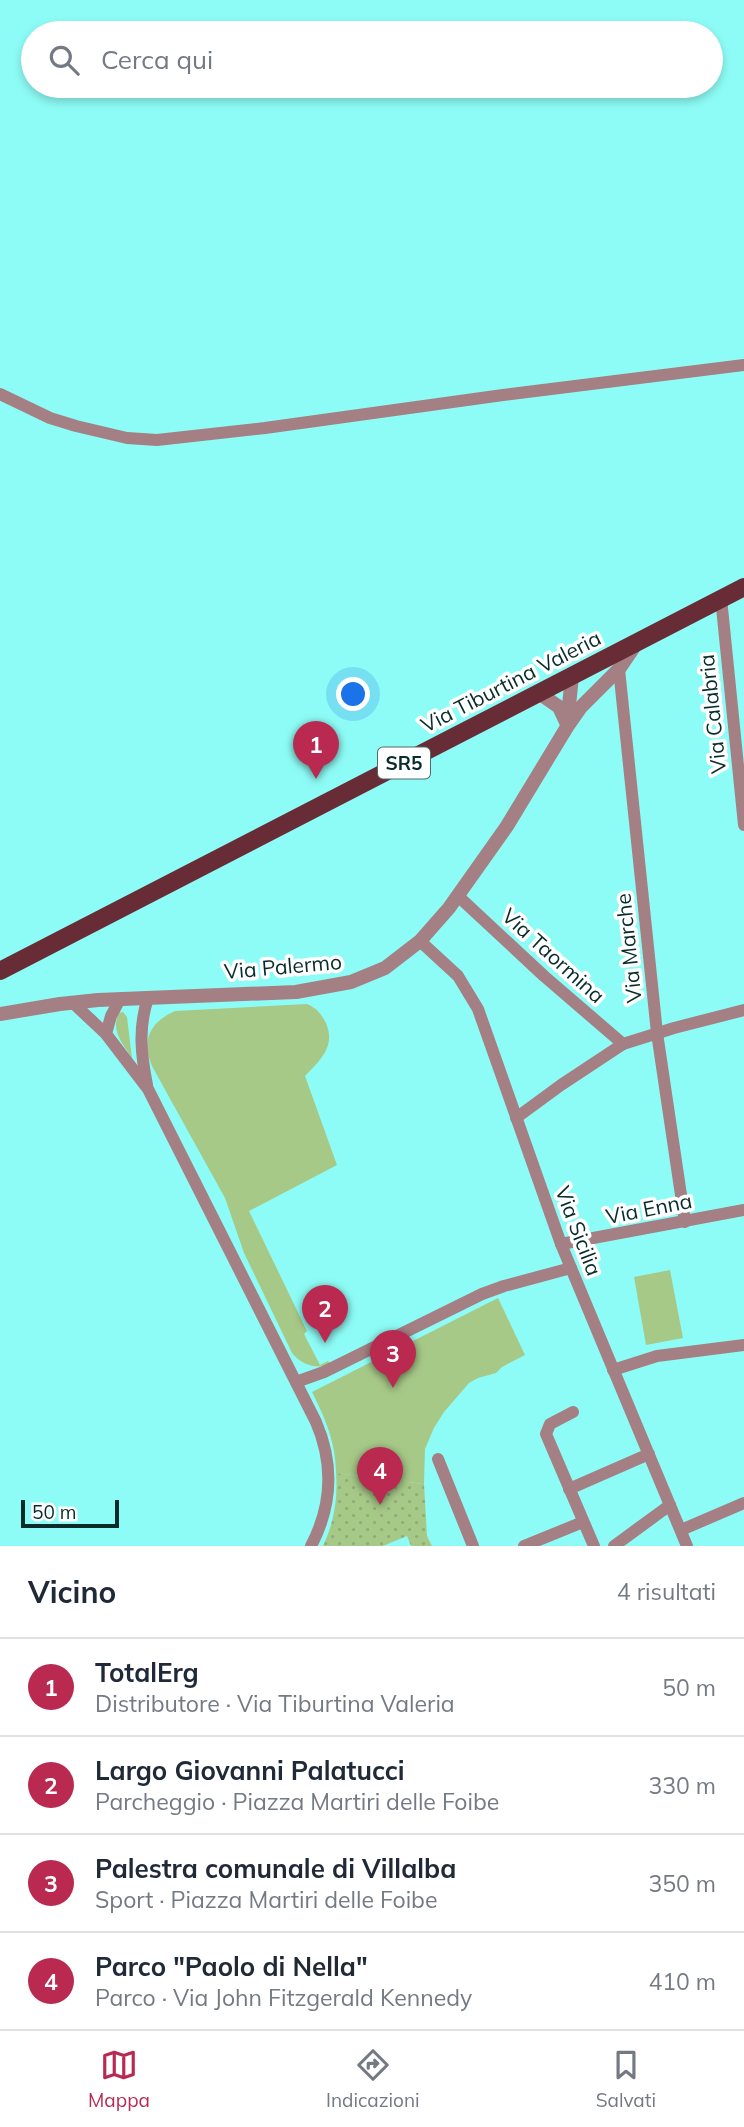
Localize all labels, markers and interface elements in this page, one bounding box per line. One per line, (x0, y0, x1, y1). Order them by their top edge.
search box (21, 21, 723, 98)
icon: search (45, 41, 83, 79)
text: Cerca qui (101, 43, 213, 76)
street label: Via Tiburtina Valeria (416, 624, 605, 738)
street label: Via Calabria (693, 653, 731, 775)
your location (336, 677, 370, 711)
pin: 1 (293, 721, 339, 779)
road number: SR5 (378, 748, 430, 778)
street label: Via Marche (609, 892, 647, 1004)
street label: Via Taormina (497, 902, 610, 1008)
street label: Via Palermo (223, 948, 343, 984)
street label: Via Sicilia (550, 1182, 608, 1279)
street label: Via Enna (603, 1187, 694, 1229)
pin: 2 (302, 1285, 348, 1343)
pin: 3 (370, 1330, 416, 1388)
pin: 4 (357, 1447, 403, 1505)
scale bar (21, 1497, 119, 1529)
text: 50 m (32, 1500, 76, 1524)
text: Vicino (28, 1573, 116, 1611)
text: 4 risultati (617, 1577, 716, 1606)
text: TotalErg (95, 1656, 199, 1689)
text: 1 (44, 1673, 58, 1702)
text: 50 m (662, 1673, 716, 1702)
text: Distributore · Via Tiburtina Valeria (95, 1689, 455, 1718)
text: Largo Giovanni Palatucci (95, 1754, 405, 1787)
text: 2 (44, 1771, 58, 1800)
text: 330 m (648, 1771, 716, 1800)
text: Parcheggio · Piazza Martiri delle Foibe (95, 1787, 499, 1816)
text: Palestra comunale di Villalba (95, 1852, 456, 1885)
text: 3 (44, 1869, 58, 1898)
text: 350 m (648, 1869, 716, 1898)
text: Sport · Piazza Martiri delle Foibe (95, 1885, 437, 1914)
text: Parco "Paolo di Nella" (95, 1950, 368, 1983)
text: 4 (44, 1967, 58, 1996)
text: 410 m (648, 1967, 716, 1996)
text: Parco · Via John Fitzgerald Kennedy (95, 1983, 472, 2012)
tab: Mappa (88, 2046, 150, 2112)
tab: Indicazioni (326, 2046, 420, 2112)
tab: Salvati (596, 2046, 656, 2112)

